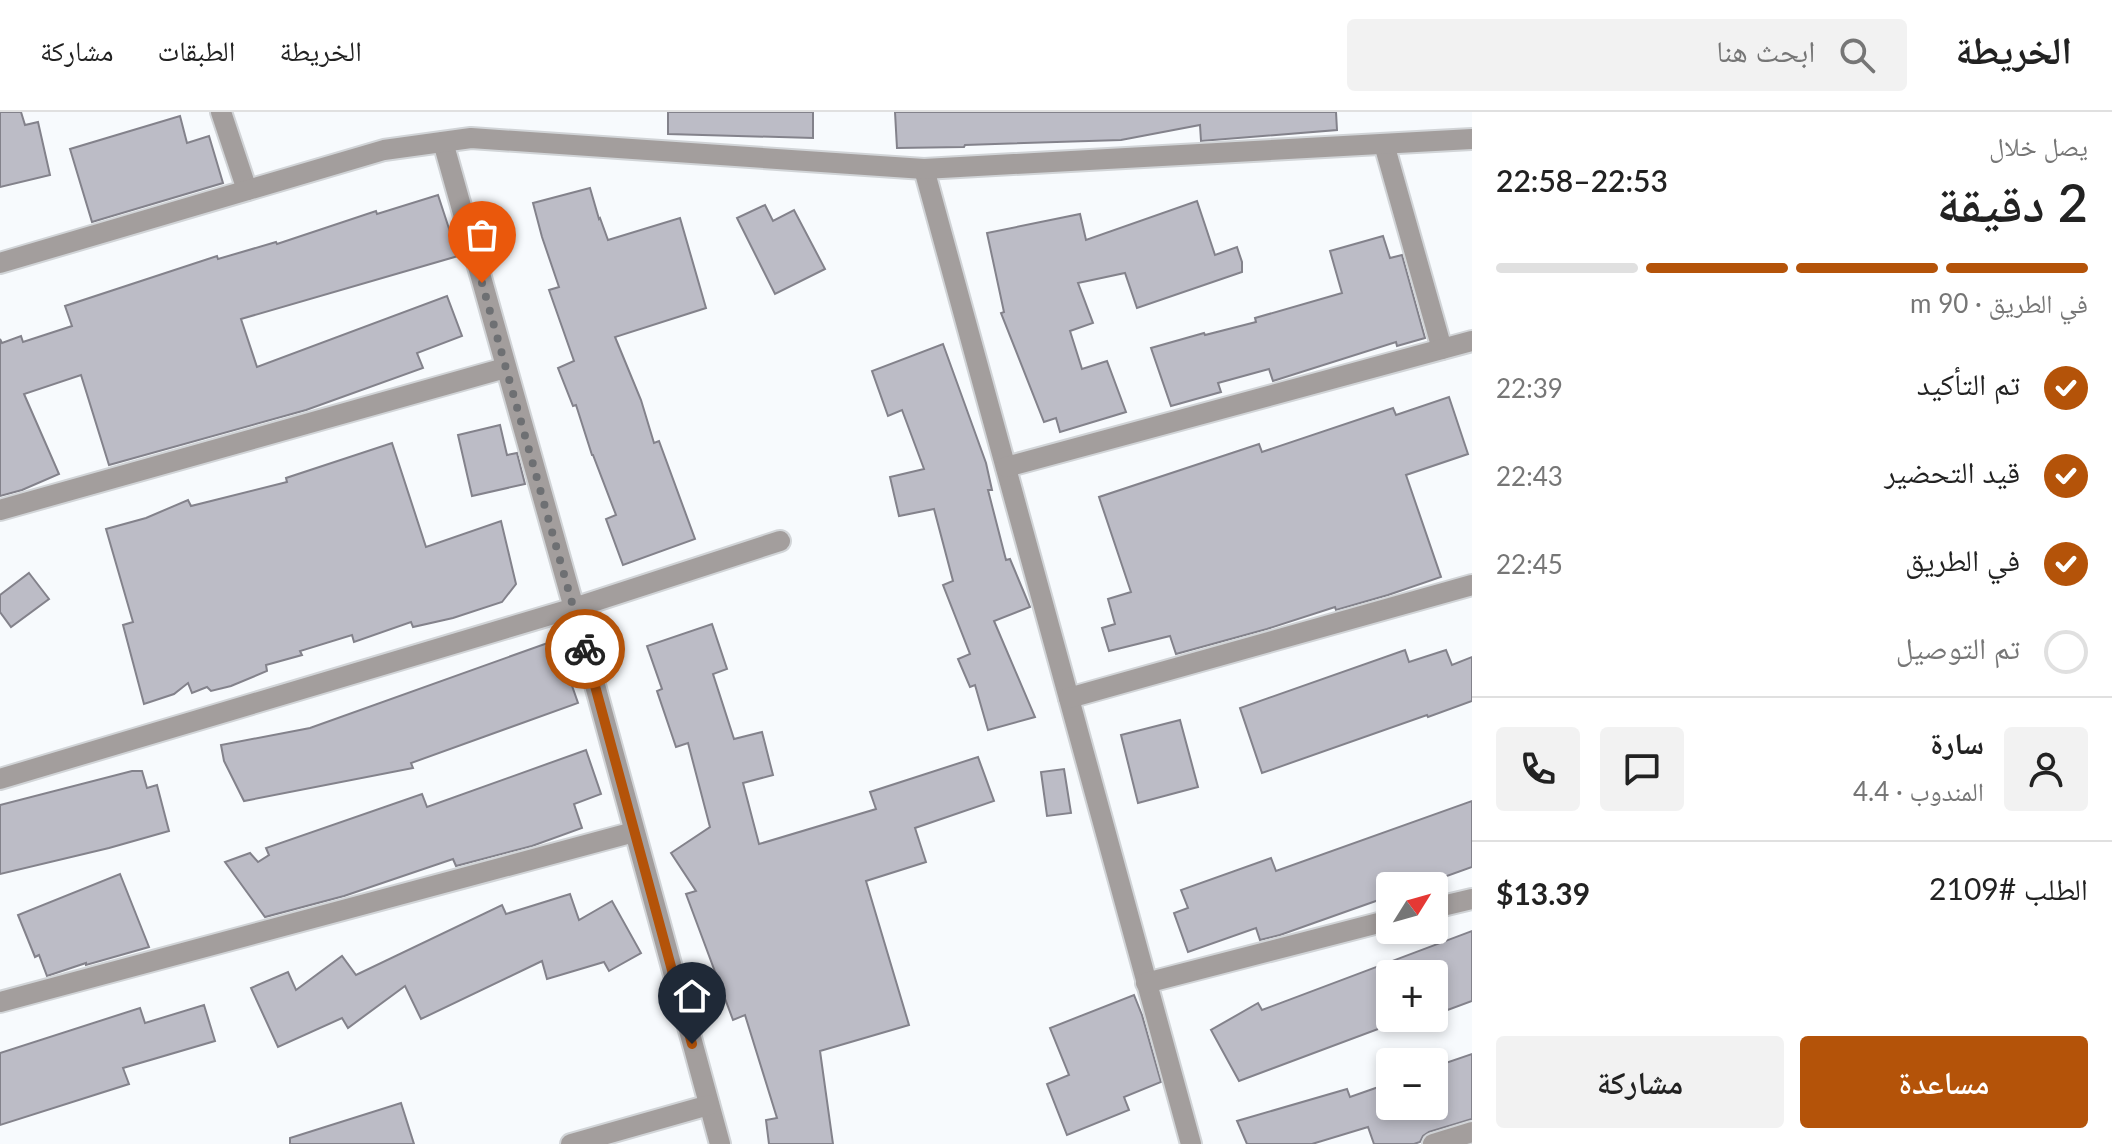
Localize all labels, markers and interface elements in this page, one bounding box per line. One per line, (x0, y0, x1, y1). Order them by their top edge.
search box (1347, 19, 1907, 91)
text: الخريطة (1955, 26, 2072, 72)
text: ابحث هنا (1716, 32, 1815, 68)
text: مشاركة (40, 33, 114, 67)
text: الطبقات (158, 33, 235, 67)
text: الخريطة (279, 33, 362, 67)
icon: search (1835, 33, 1879, 77)
text: يصل خلال (1989, 130, 2088, 162)
text: 22:53–22:58 (1496, 162, 1668, 198)
text: 2 دقيقة (1937, 171, 2088, 233)
pin (448, 201, 516, 283)
icon: bag (460, 213, 504, 257)
text: في الطريق · 90 m (1910, 287, 2088, 319)
text: تم التأكيد (1917, 365, 2020, 401)
icon: check (2044, 366, 2088, 410)
text: 22:39 (1496, 372, 1563, 404)
text: قيد التحضير (1884, 453, 2020, 489)
icon: check (2044, 454, 2088, 498)
text: 22:43 (1496, 460, 1563, 492)
text: في الطريق (1905, 541, 2020, 577)
icon: check (2044, 542, 2088, 586)
text: 22:45 (1496, 548, 1563, 580)
courier (545, 609, 625, 689)
icon: bike (563, 627, 607, 671)
text: تم التوصيل (1896, 629, 2020, 665)
text: سارة (1930, 724, 1984, 760)
button: phone (1496, 727, 1580, 811)
button: chat (1600, 727, 1684, 811)
button: person (2004, 727, 2088, 811)
text: المندوب · 4.4 (1853, 775, 1984, 807)
text: الطلب #2109 (1929, 870, 2088, 906)
north arrow (1376, 872, 1448, 944)
map controls (1376, 872, 1448, 1120)
text: $13.39 (1496, 875, 1590, 911)
button: + (1376, 960, 1448, 1032)
pin (658, 962, 726, 1044)
icon: home (670, 974, 714, 1018)
button: مشاركة (1496, 1036, 1784, 1128)
button: مساعدة (1800, 1036, 2088, 1128)
button: − (1376, 1048, 1448, 1120)

